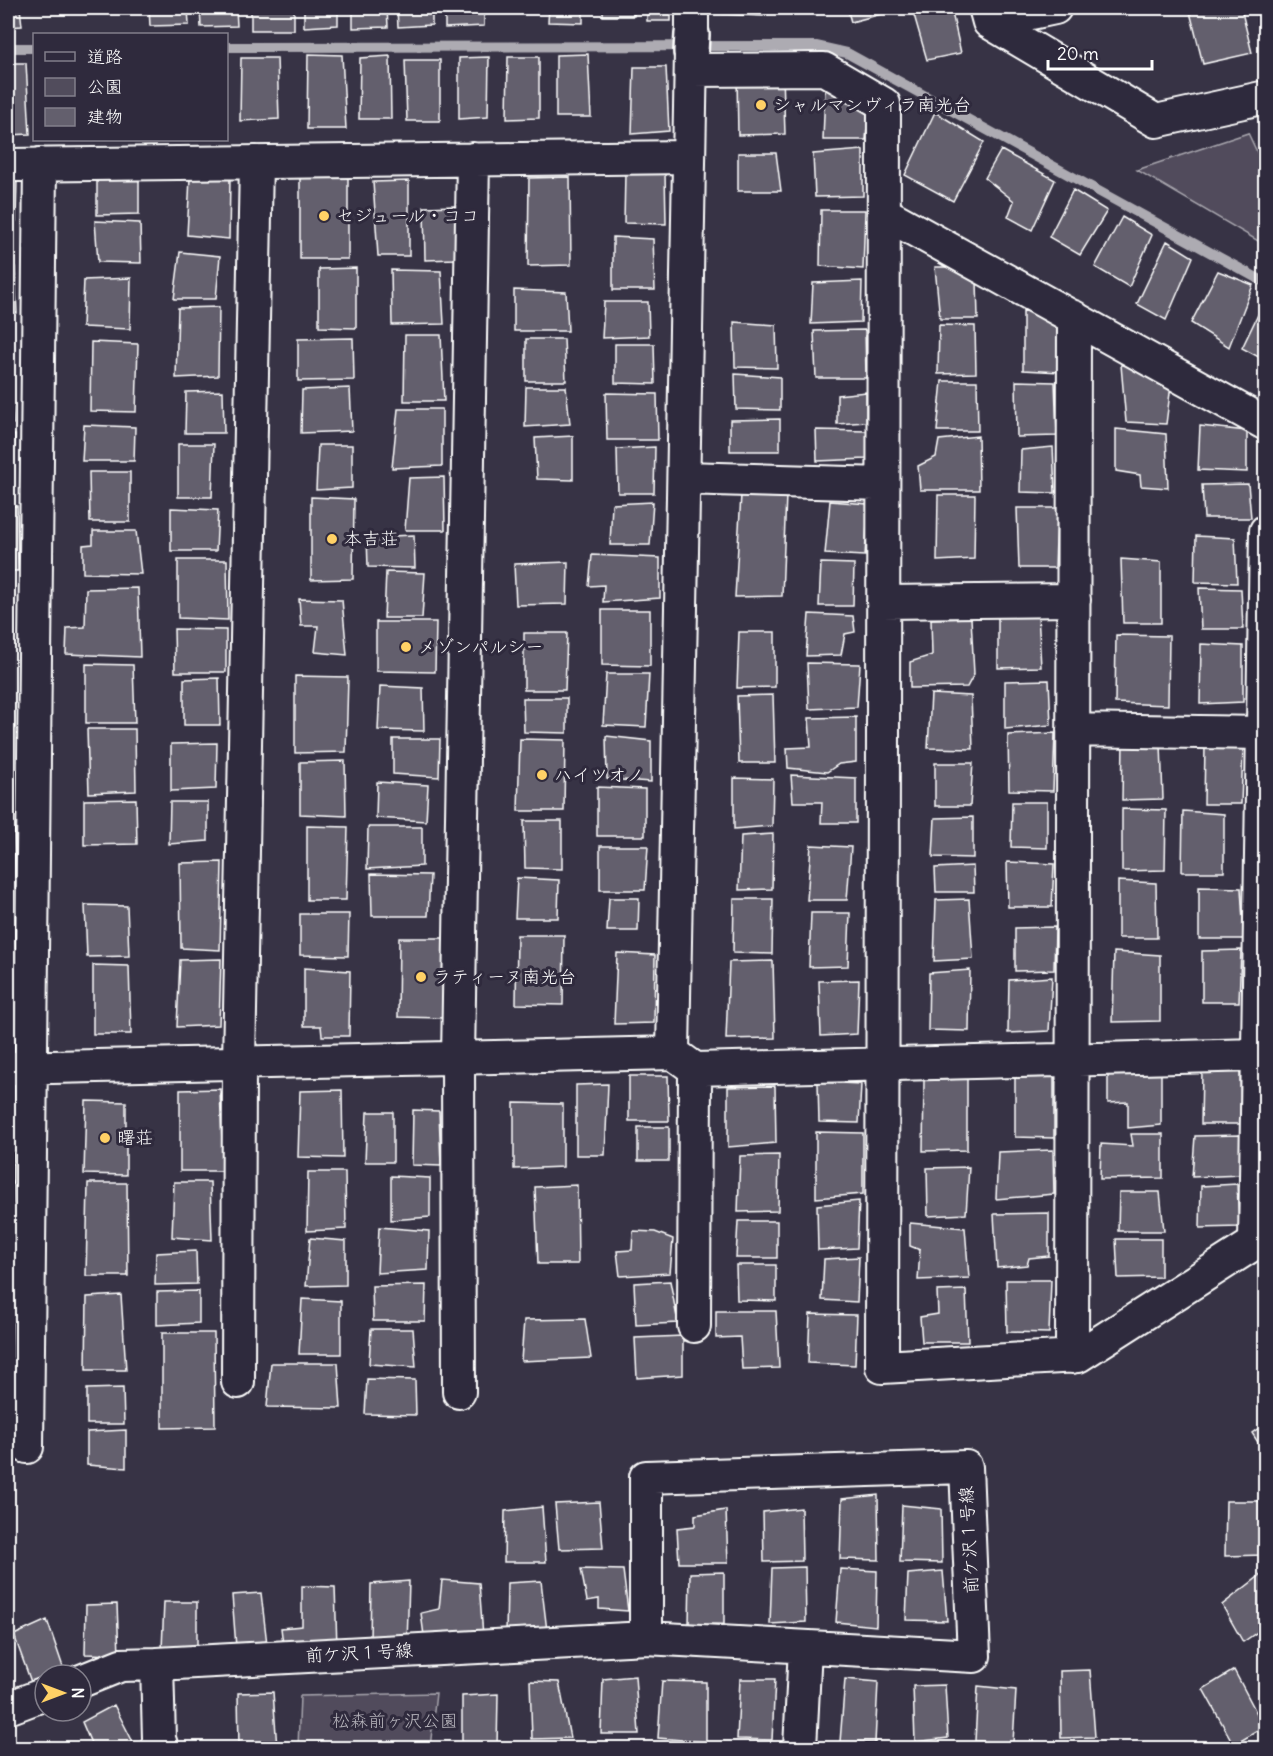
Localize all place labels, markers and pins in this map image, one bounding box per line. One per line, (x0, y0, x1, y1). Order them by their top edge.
place label: シャルマンヴィラ南光台 (773, 93, 971, 116)
marker: シャルマンヴィラ南光台 (754, 98, 768, 112)
place label: セジュール・ココ (336, 204, 479, 227)
marker: セジュール・ココ (317, 209, 331, 223)
place label: 本吉荘 (344, 527, 398, 550)
marker: 本吉荘 (325, 532, 339, 546)
place label: メゾンパルシー (418, 635, 543, 658)
marker: メゾンパルシー (399, 640, 413, 654)
place label: ハイツオノ (554, 763, 644, 786)
marker: ハイツオノ (535, 768, 549, 782)
place label: ラティーヌ南光台 (433, 965, 576, 988)
marker: ラティーヌ南光台 (414, 970, 428, 984)
place label: 曙荘 (117, 1126, 153, 1149)
marker: 曙荘 (98, 1131, 112, 1145)

